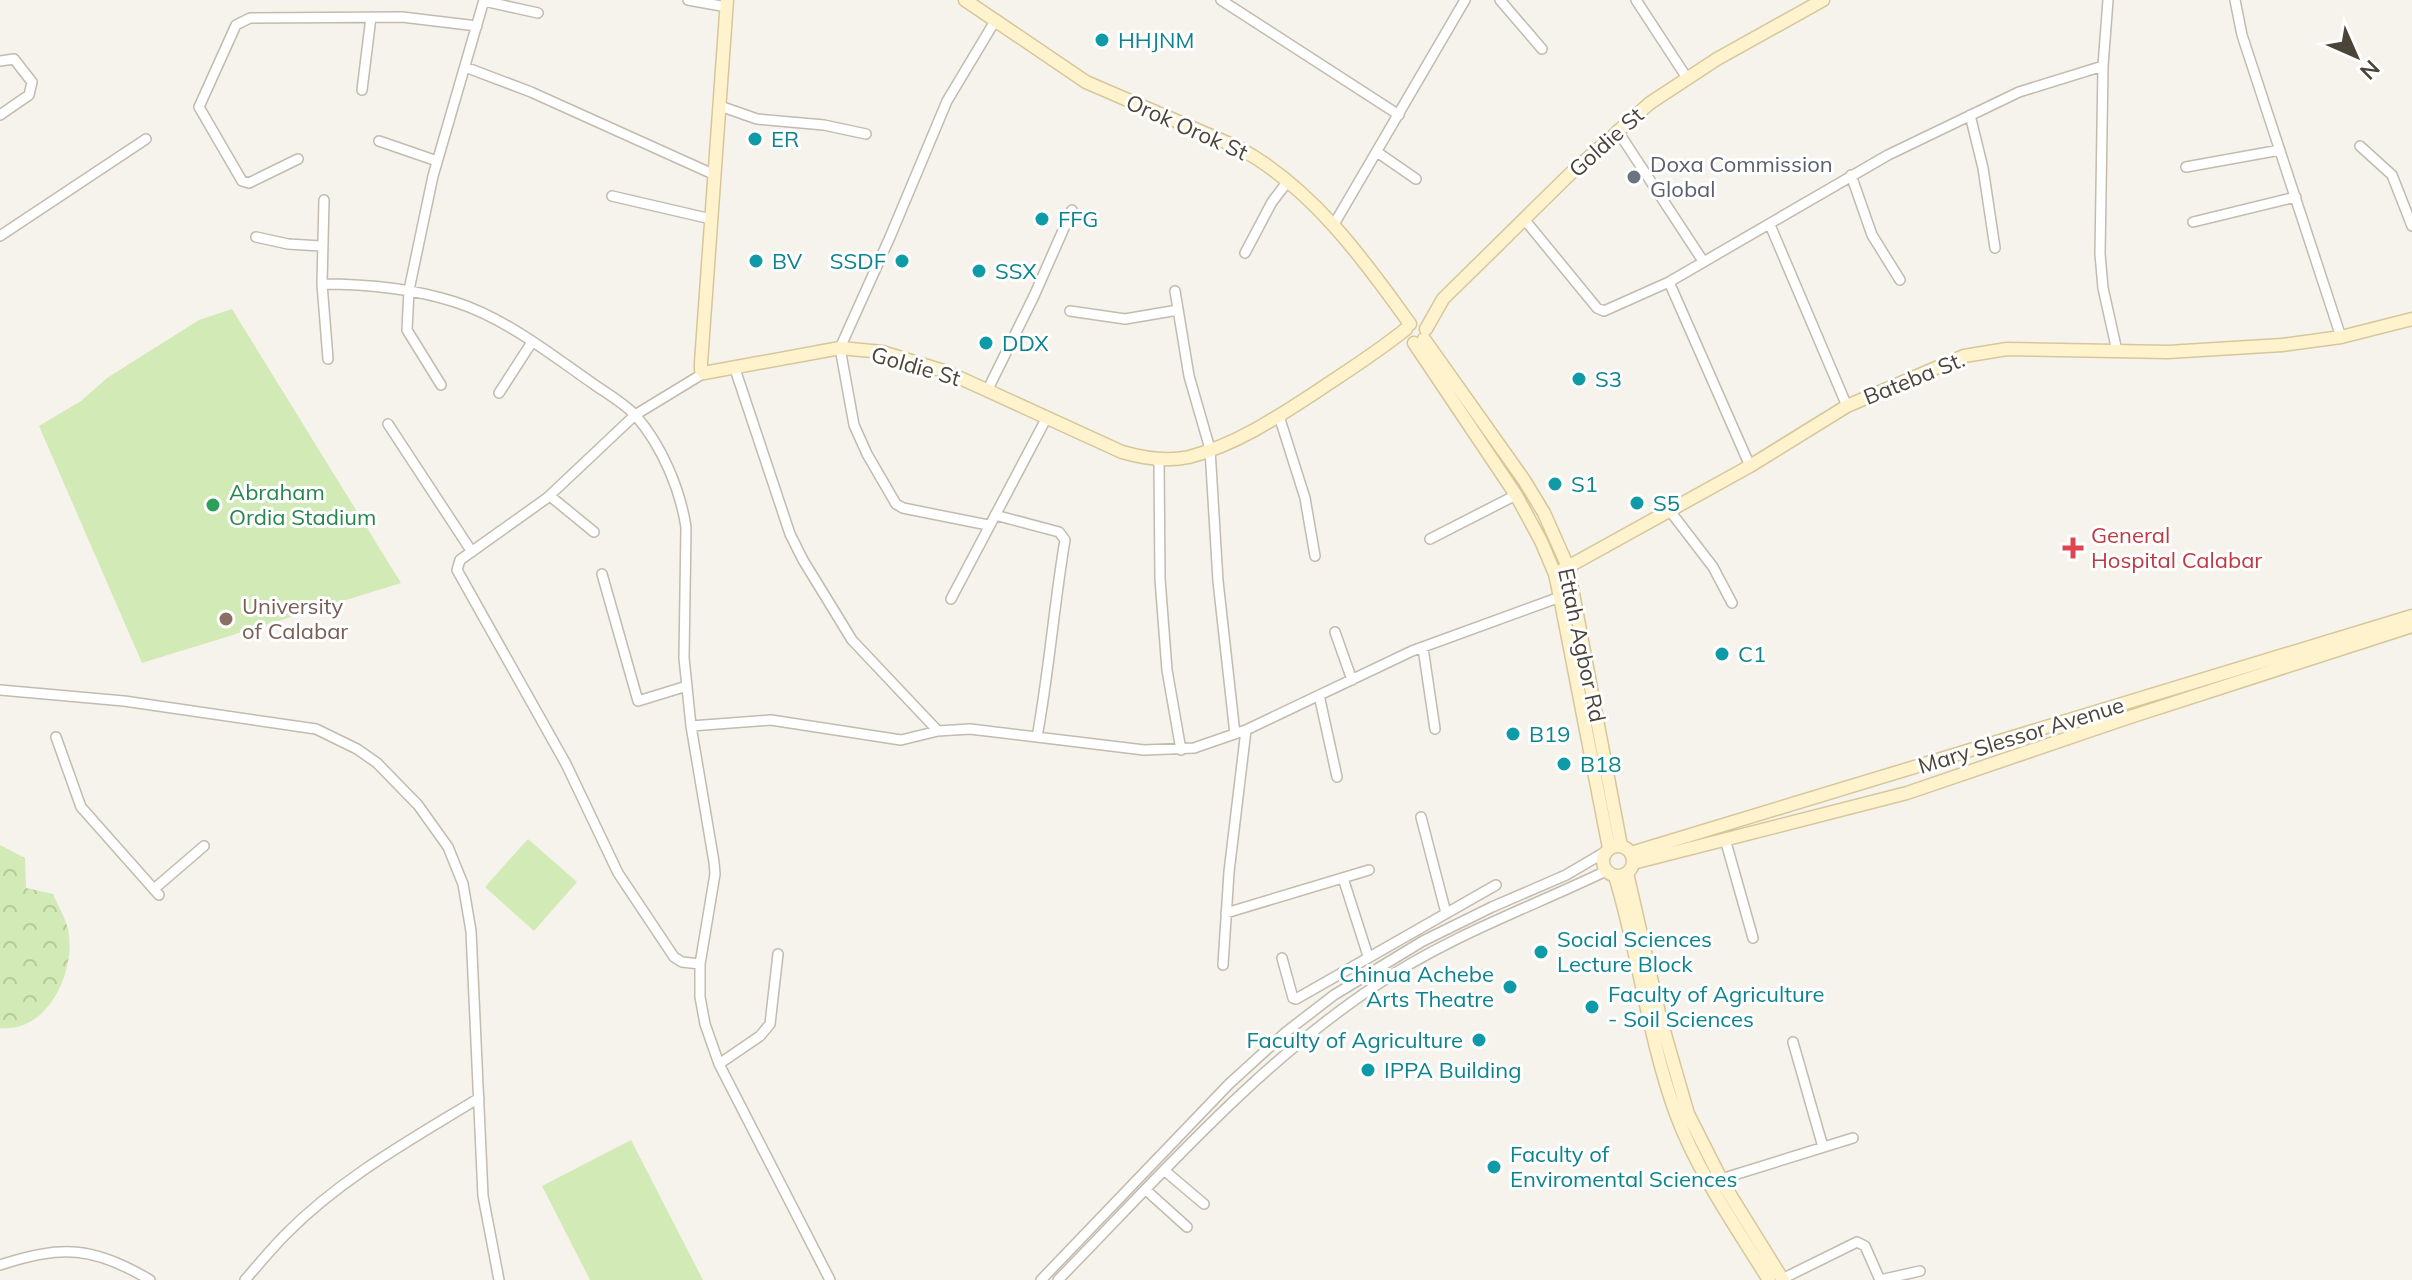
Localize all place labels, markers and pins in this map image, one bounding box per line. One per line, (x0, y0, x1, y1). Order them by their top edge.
place label: HHJNM (1118, 26, 1194, 54)
marker: HHJNM (1093, 31, 1111, 49)
place label: ER (771, 125, 799, 153)
marker: ER (746, 130, 764, 148)
place label: Doxa Commission Global (1650, 150, 1833, 203)
marker: Doxa Commission Global (1625, 168, 1643, 186)
place label: FFG (1058, 205, 1098, 233)
marker: FFG (1033, 210, 1051, 228)
place label: BV (772, 247, 803, 275)
place label: SSDF (830, 247, 886, 275)
marker: BV (747, 252, 765, 270)
marker: SSDF (893, 252, 911, 270)
place label: SSX (995, 257, 1037, 285)
marker: SSX (970, 262, 988, 280)
place label: DDX (1002, 329, 1049, 357)
marker: DDX (977, 334, 995, 352)
place label: S3 (1595, 365, 1622, 393)
marker: S3 (1570, 370, 1588, 388)
place label: S1 (1571, 470, 1598, 498)
marker: S1 (1546, 475, 1564, 493)
place label: Abraham Ordia Stadium (229, 478, 376, 531)
place label: S5 (1653, 489, 1680, 517)
marker: S5 (1628, 494, 1646, 512)
marker: Abraham Ordia Stadium (204, 496, 222, 514)
place label: General Hospital Calabar (2091, 521, 2262, 574)
marker: General Hospital Calabar (2062, 537, 2084, 559)
place label: University of Calabar (242, 592, 348, 645)
marker: University of Calabar (217, 610, 235, 628)
place label: C1 (1738, 640, 1766, 668)
marker: C1 (1713, 645, 1731, 663)
place label: B19 (1529, 720, 1570, 748)
marker: B19 (1504, 725, 1522, 743)
place label: B18 (1580, 750, 1621, 778)
marker: B18 (1555, 755, 1573, 773)
place label: Social Sciences Lecture Block (1557, 925, 1712, 978)
marker: Social Sciences Lecture Block (1532, 943, 1550, 961)
place label: Chinua Achebe Arts Theatre (1339, 960, 1494, 1013)
marker: Chinua Achebe Arts Theatre (1501, 978, 1519, 996)
place label: Faculty of Agriculture - Soil Sciences (1608, 980, 1824, 1033)
marker: Faculty of Agriculture - Soil Sciences (1583, 998, 1601, 1016)
place label: Faculty of Agriculture (1247, 1026, 1463, 1054)
marker: Faculty of Agriculture (1470, 1031, 1488, 1049)
place label: IPPA Building (1384, 1056, 1521, 1084)
marker: IPPA Building (1359, 1061, 1377, 1079)
place label: Faculty of Enviromental Sciences (1510, 1140, 1737, 1193)
marker: Faculty of Enviromental Sciences (1485, 1158, 1503, 1176)

